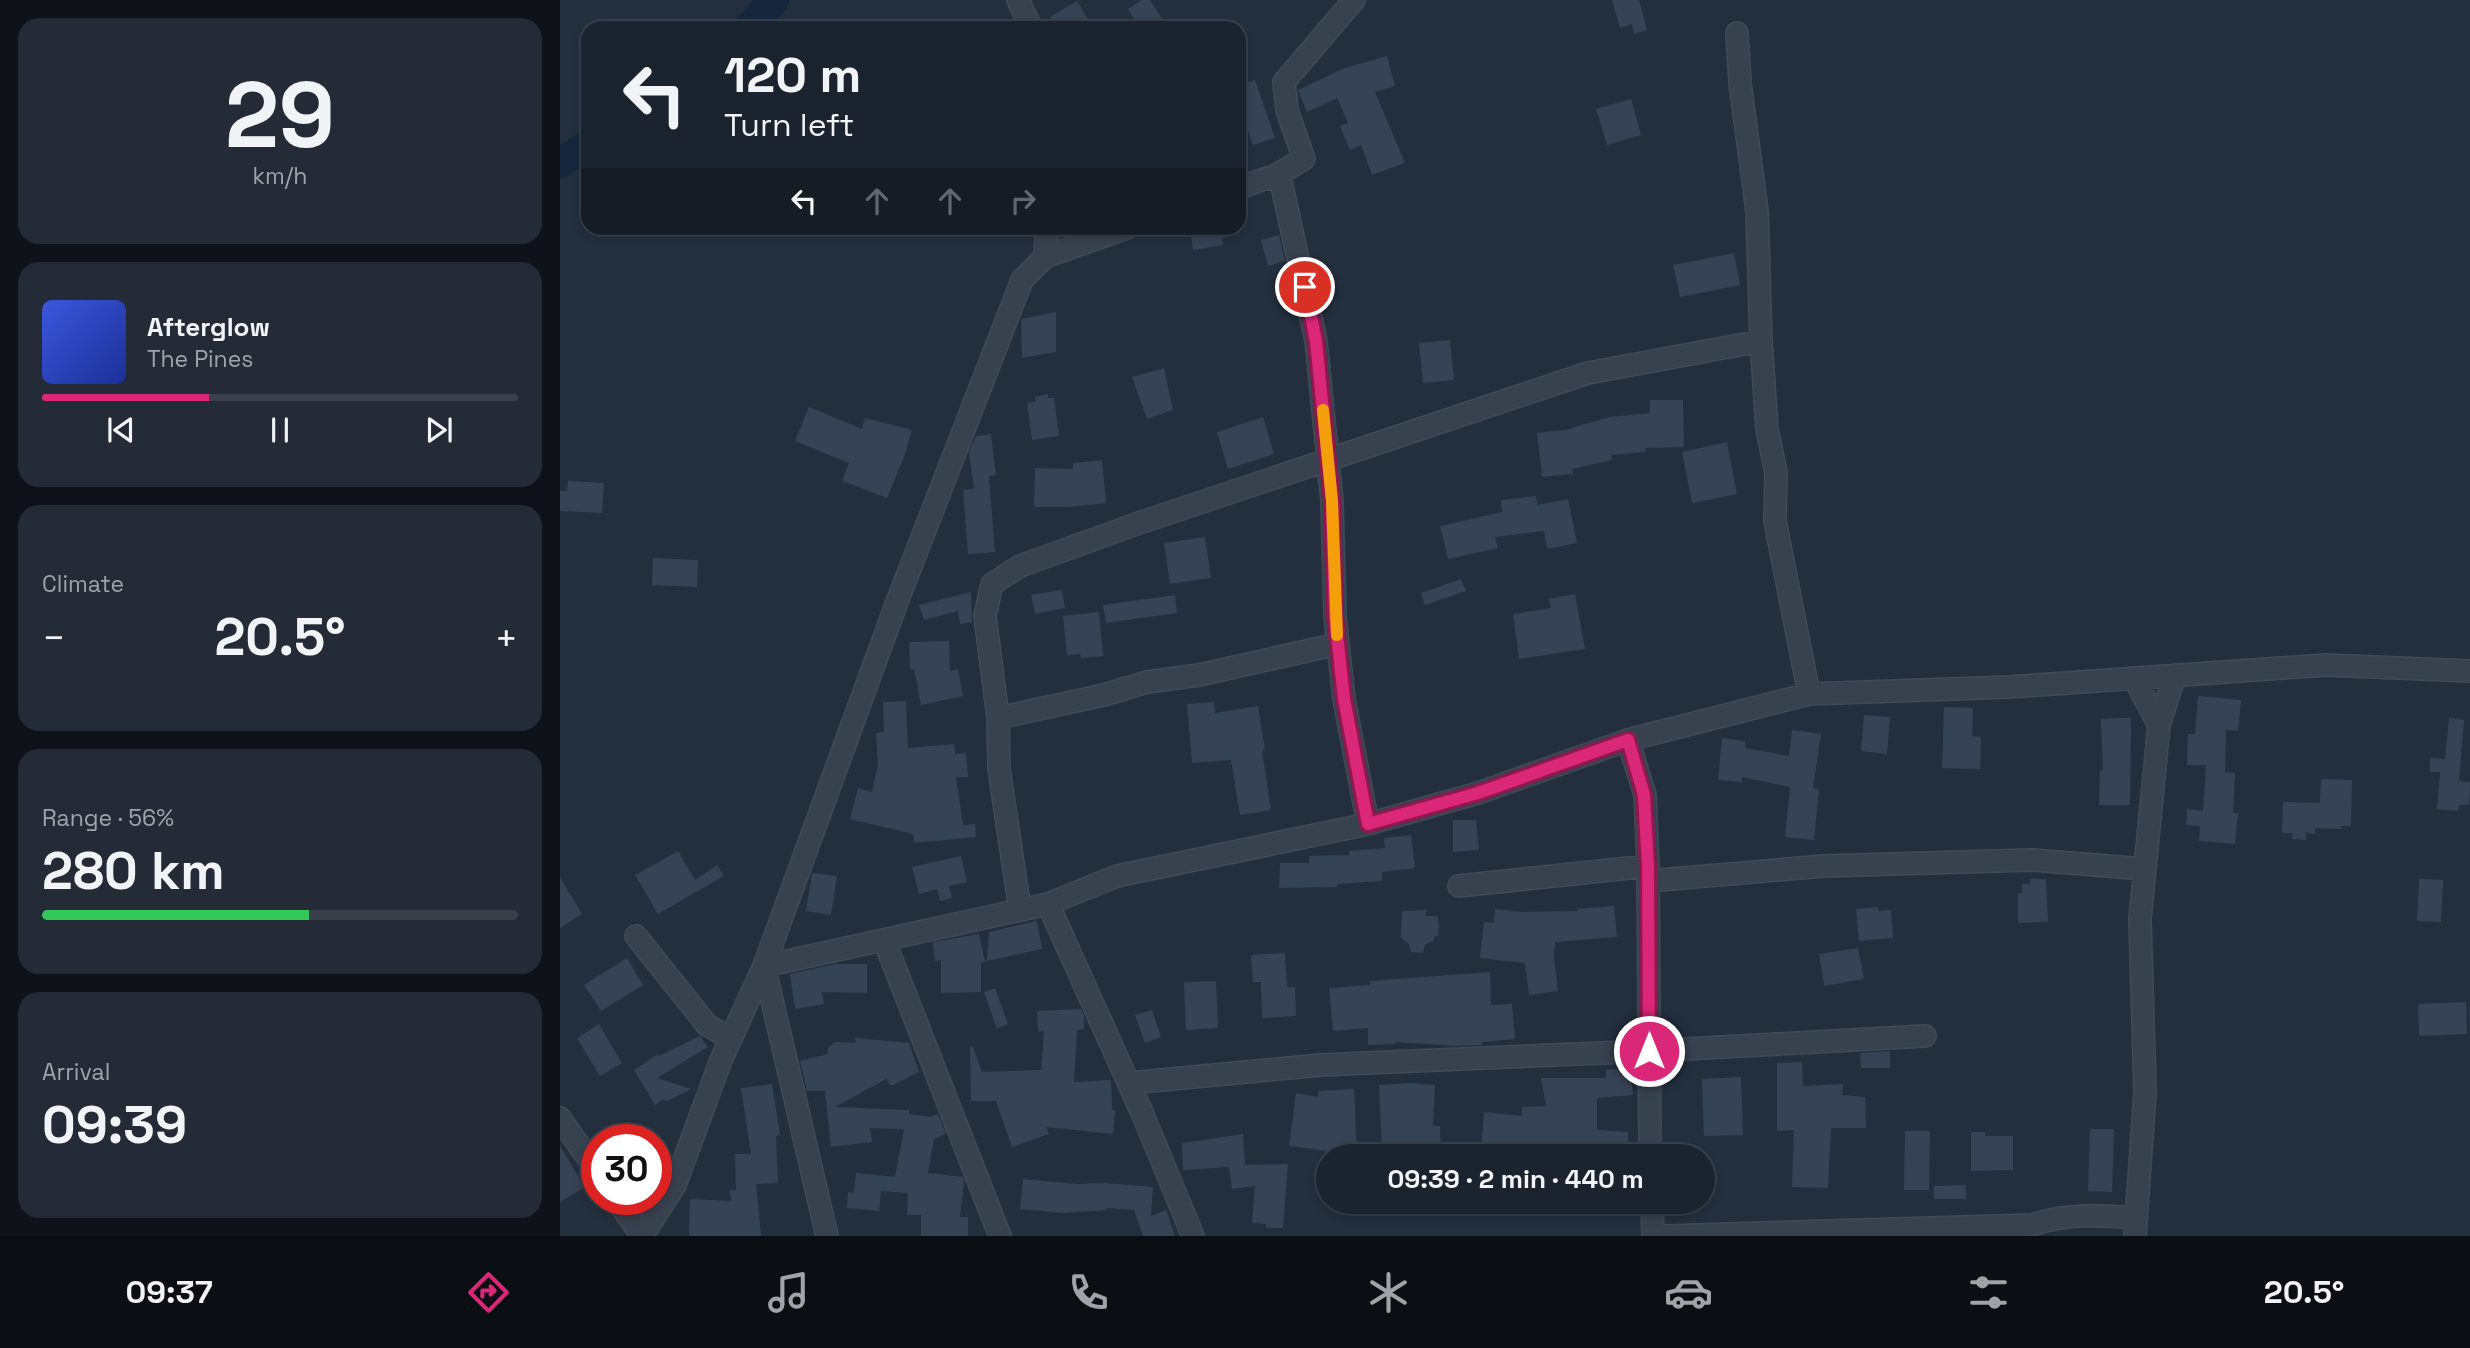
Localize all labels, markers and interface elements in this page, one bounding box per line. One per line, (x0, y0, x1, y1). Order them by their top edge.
text: 120 m (724, 44, 861, 106)
icon: left (609, 49, 700, 140)
text: 29 (225, 57, 335, 174)
text: Turn left (724, 105, 854, 145)
text: km/h (253, 161, 307, 191)
icon: left (785, 182, 823, 220)
icon: ahead (858, 182, 896, 220)
icon: ahead (931, 182, 969, 220)
icon: right (1004, 182, 1042, 220)
pin (1275, 257, 1335, 317)
icon: arrive (1286, 268, 1324, 306)
text: Afterglow (147, 310, 270, 344)
text: The Pines (147, 344, 253, 374)
icon: previous (102, 411, 140, 449)
icon: pause (261, 411, 299, 449)
icon: next (420, 411, 458, 449)
text: Climate (42, 569, 124, 599)
text: 20.5° (214, 604, 346, 670)
text: − (42, 614, 66, 662)
text: + (494, 614, 518, 662)
text: Range · 56% (42, 803, 174, 833)
text: 280 km (42, 838, 225, 904)
position arrow (1612, 1014, 1686, 1088)
text: Arrival (42, 1057, 110, 1087)
text: 09:39 (42, 1092, 187, 1158)
speed limit sign: 30 (581, 1124, 672, 1215)
text: 09:39 · 2 min · 440 m (1387, 1162, 1644, 1196)
icon: directions (464, 1268, 513, 1317)
icon: music (764, 1268, 813, 1317)
icon: phone (1064, 1268, 1113, 1317)
icon: climate (1364, 1268, 1413, 1317)
icon: car (1664, 1268, 1713, 1317)
icon: filters (1964, 1268, 2013, 1317)
text: 09:37 (126, 1272, 213, 1312)
text: 20.5° (2264, 1272, 2344, 1312)

